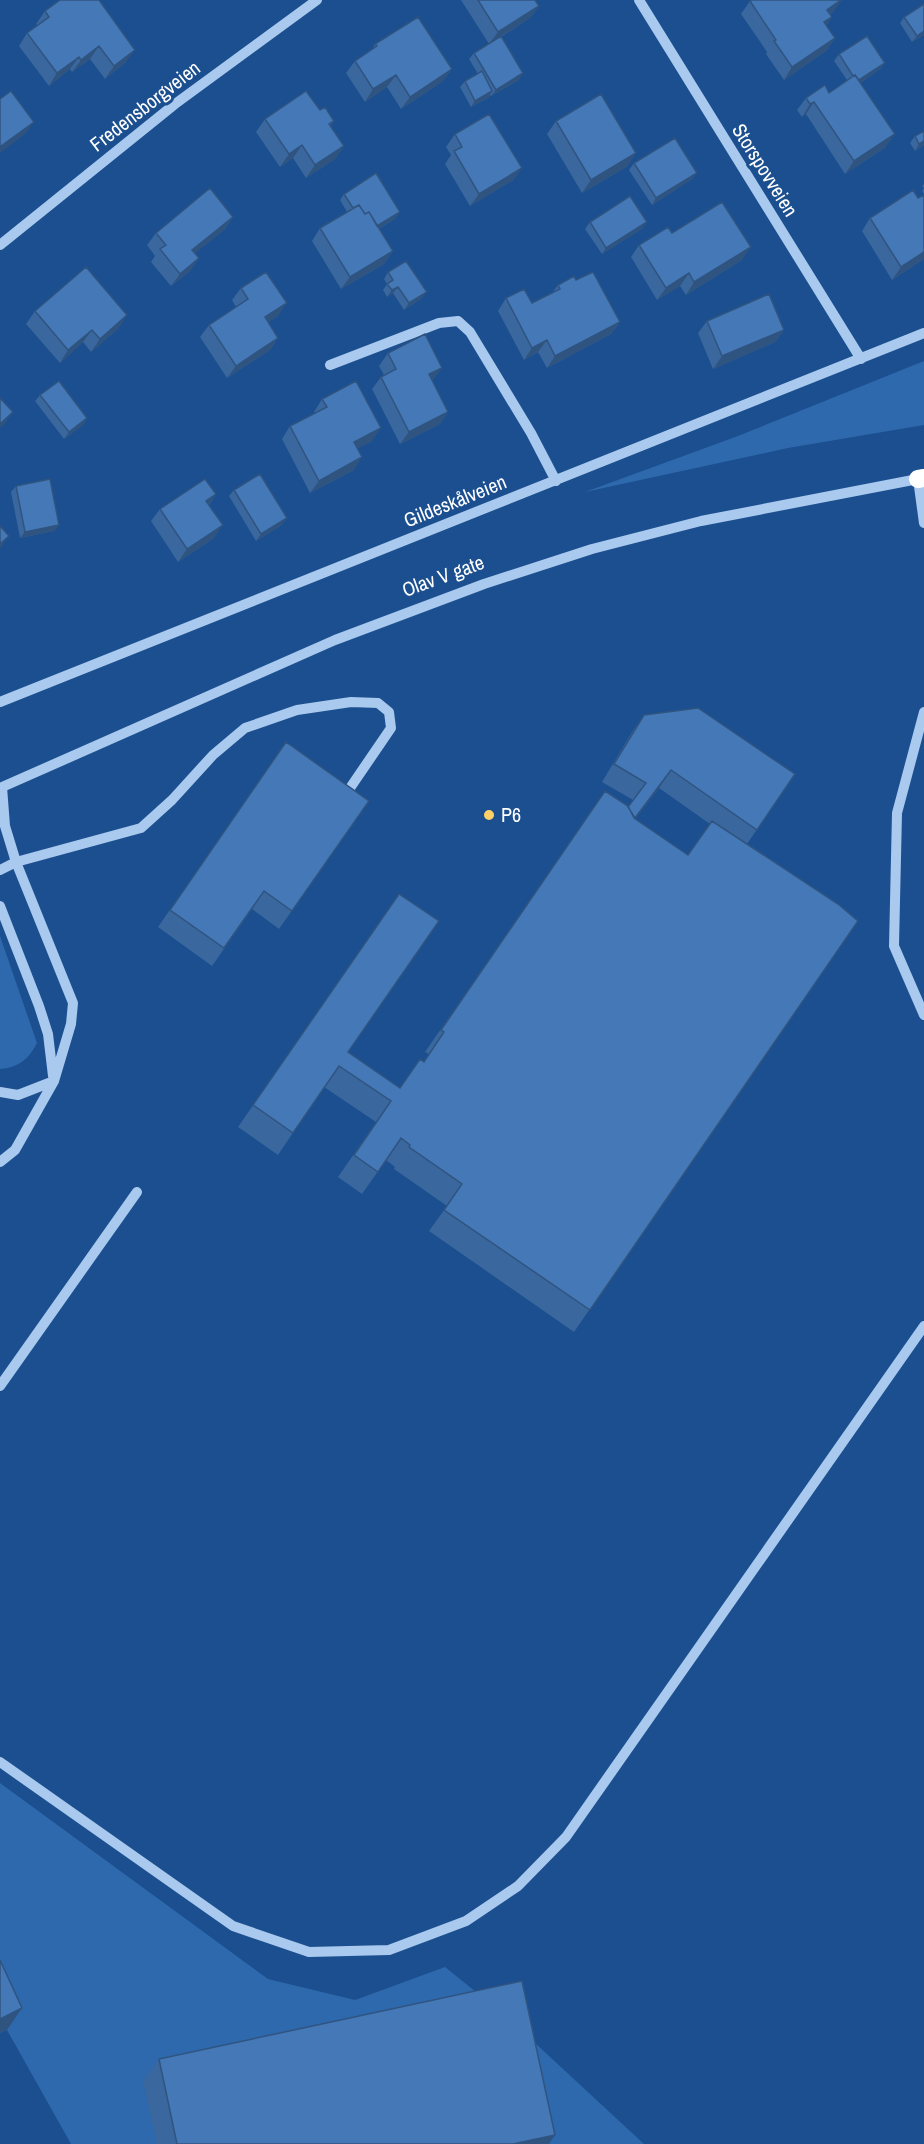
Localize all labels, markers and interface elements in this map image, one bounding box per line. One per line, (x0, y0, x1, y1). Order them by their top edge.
street label: Fredensborgveien (84, 54, 205, 157)
street label: Storspovveien (726, 118, 805, 221)
street label: Gildeskålveien (399, 468, 510, 533)
street label: Olav V gate (398, 548, 488, 603)
place label: P6 (501, 801, 521, 828)
marker: P6 (482, 808, 496, 822)

